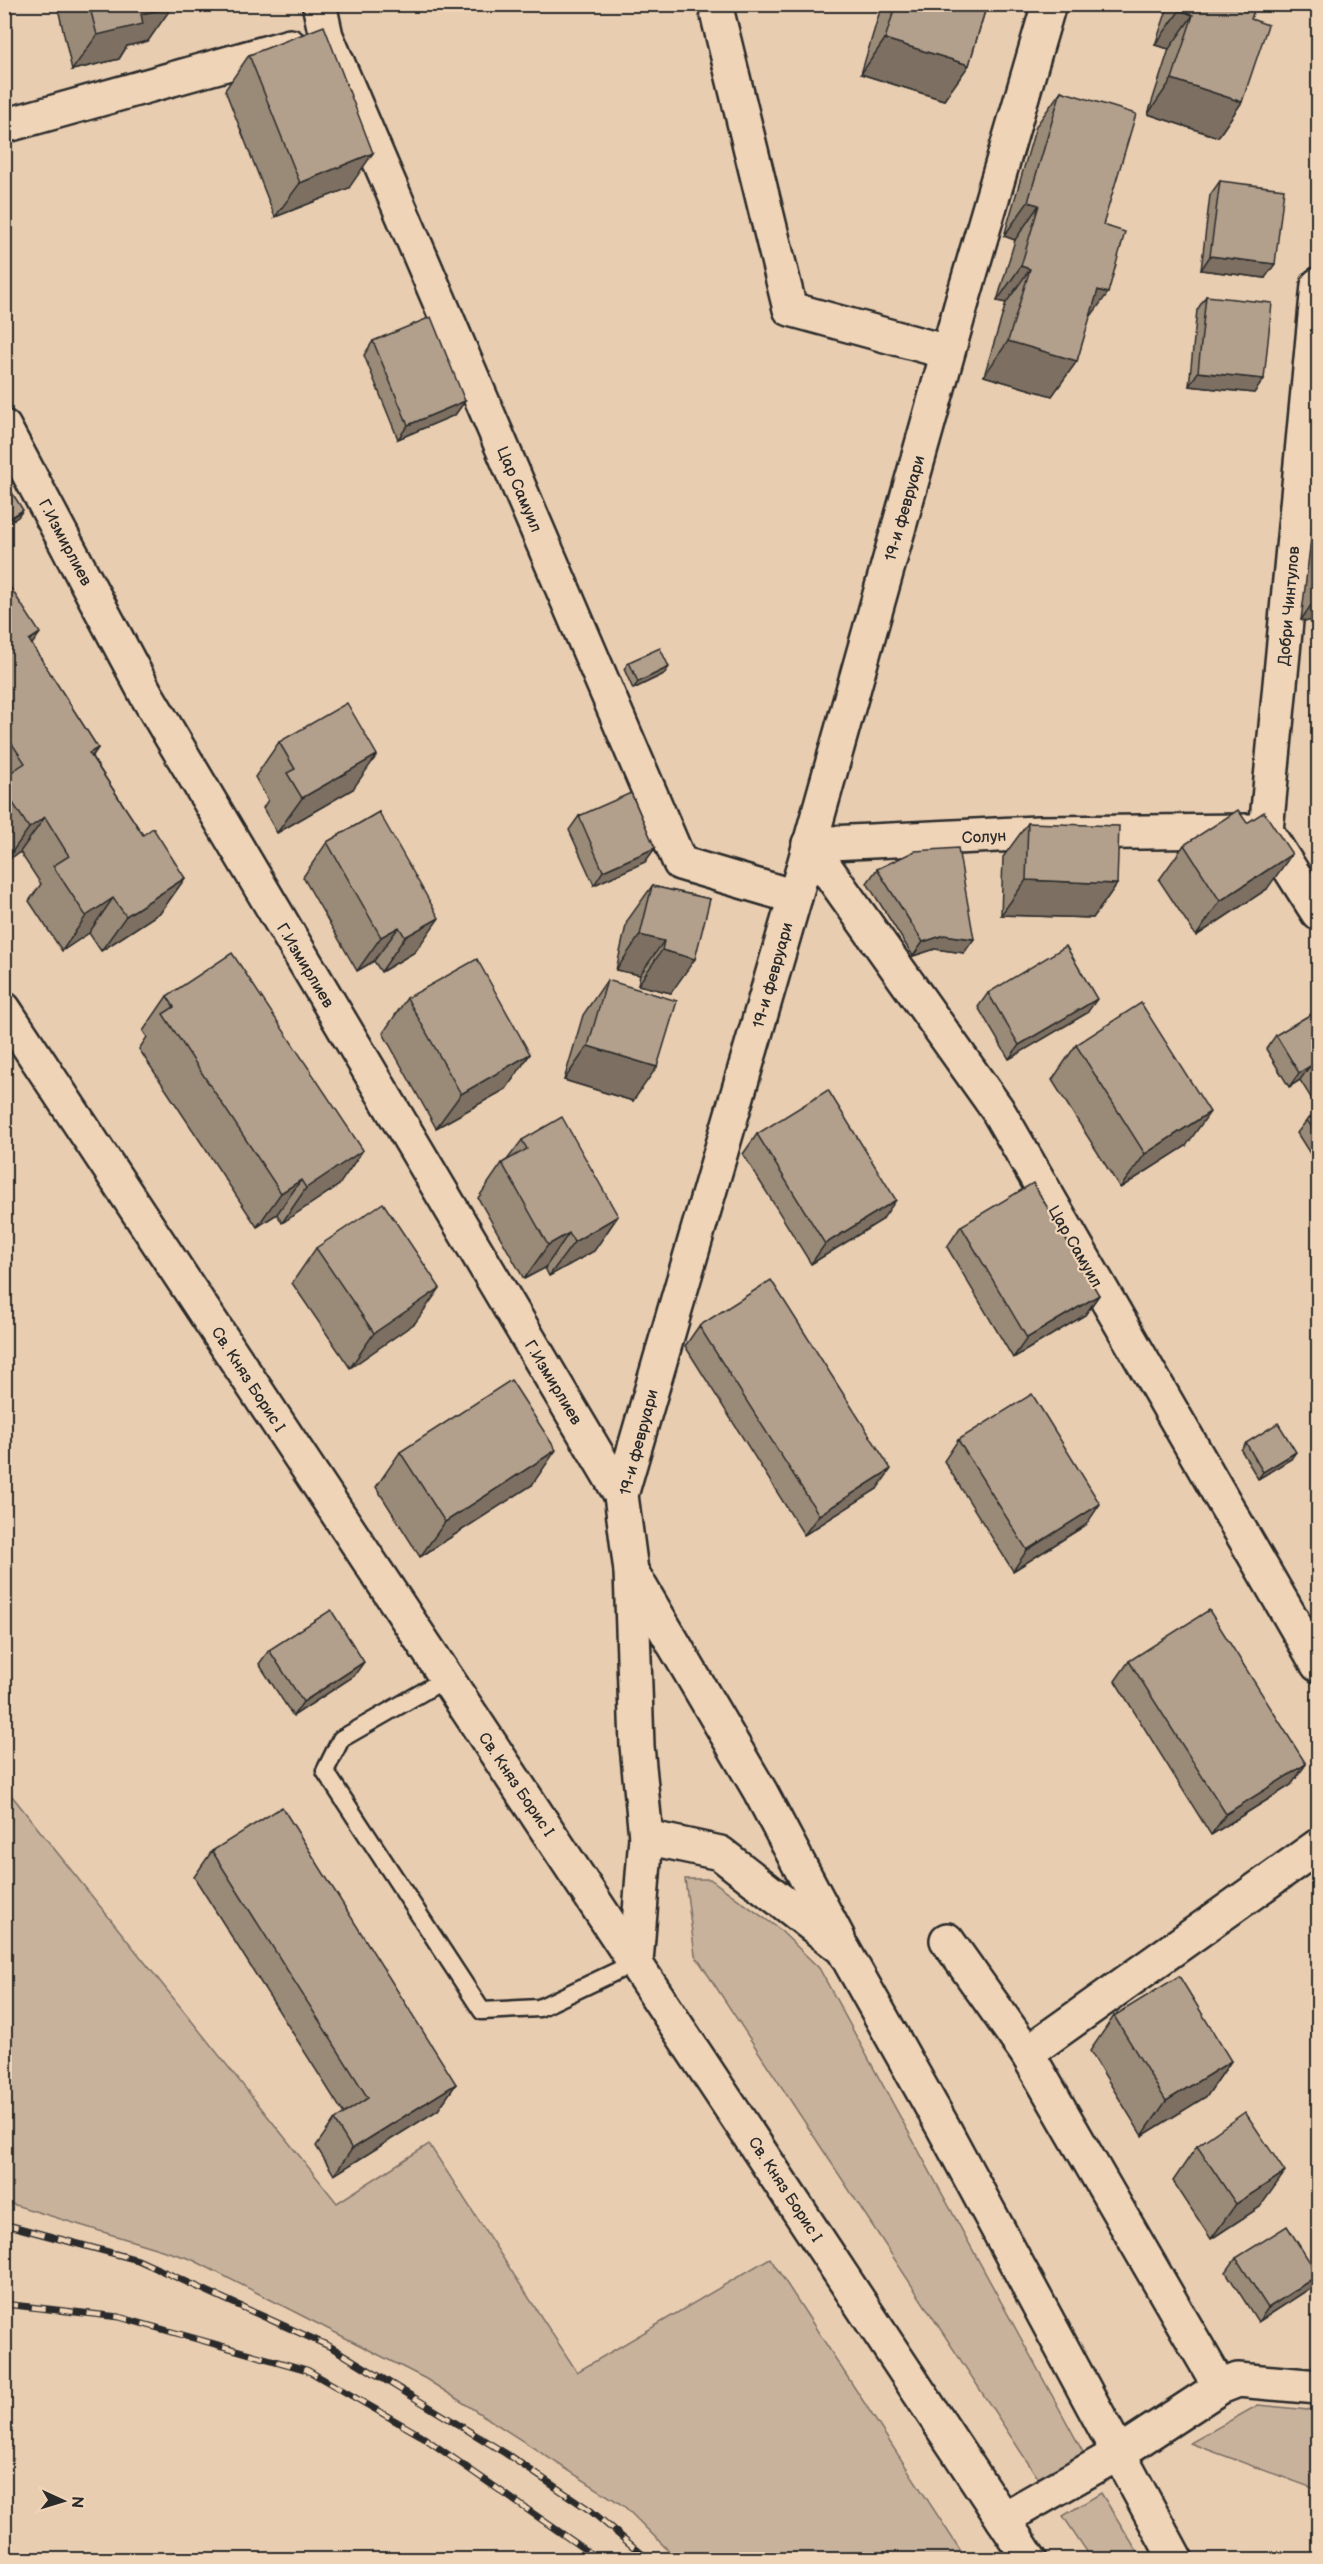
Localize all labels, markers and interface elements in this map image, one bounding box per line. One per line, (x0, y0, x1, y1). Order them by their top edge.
street label: Цар Самуил (492, 444, 545, 535)
street label: 19-и февруари (881, 453, 930, 563)
street label: Г.Измирлиев (34, 496, 96, 590)
street label: Добри Чинтулов (1275, 545, 1304, 667)
street label: Солун (961, 827, 1007, 848)
street label: Г.Измирлиев (272, 920, 338, 1012)
street label: 19-и февруари (749, 920, 798, 1030)
street label: Цар Самуил (1044, 1202, 1106, 1291)
street label: Св. Княз Борис I (207, 1324, 289, 1436)
street label: Г.Измирлиев (520, 1337, 586, 1429)
street label: 19-и февруари (616, 1387, 663, 1498)
street label: Св. Княз Борис I (474, 1729, 558, 1841)
street label: Св. Княз Борис I (744, 2134, 826, 2246)
north arrow (33, 2471, 93, 2531)
text: N (67, 2495, 86, 2509)

